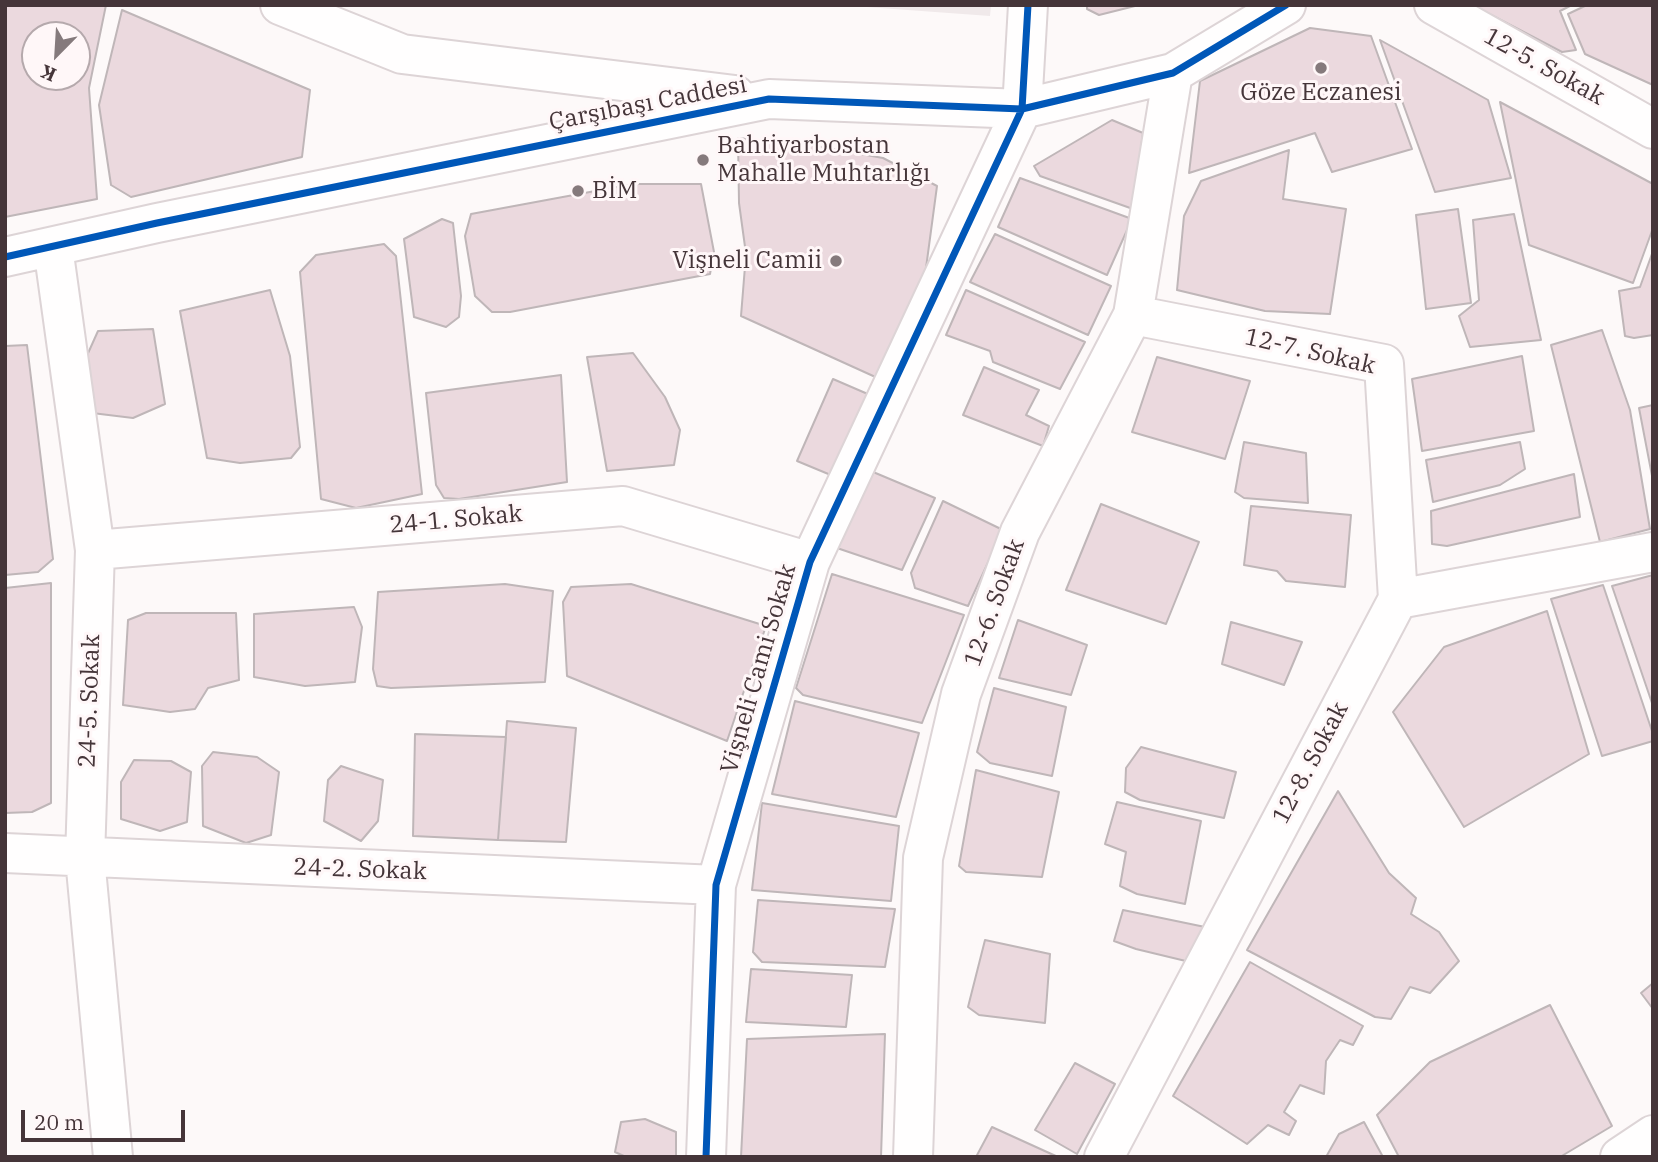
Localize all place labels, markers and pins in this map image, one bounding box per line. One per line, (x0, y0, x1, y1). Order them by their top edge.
marker: Göze Eczanesi (1313, 60, 1329, 76)
place label: Göze Eczanesi (1240, 79, 1402, 107)
place label: Bahtiyarbostan Mahalle Muhtarlığı (717, 132, 930, 188)
marker: Bahtiyarbostan Mahalle Muhtarlığı (695, 152, 711, 168)
place label: BİM (592, 177, 637, 205)
marker: BİM (570, 183, 586, 199)
place label: Vişneli Camii (672, 247, 822, 275)
marker: Vişneli Camii (828, 253, 844, 269)

